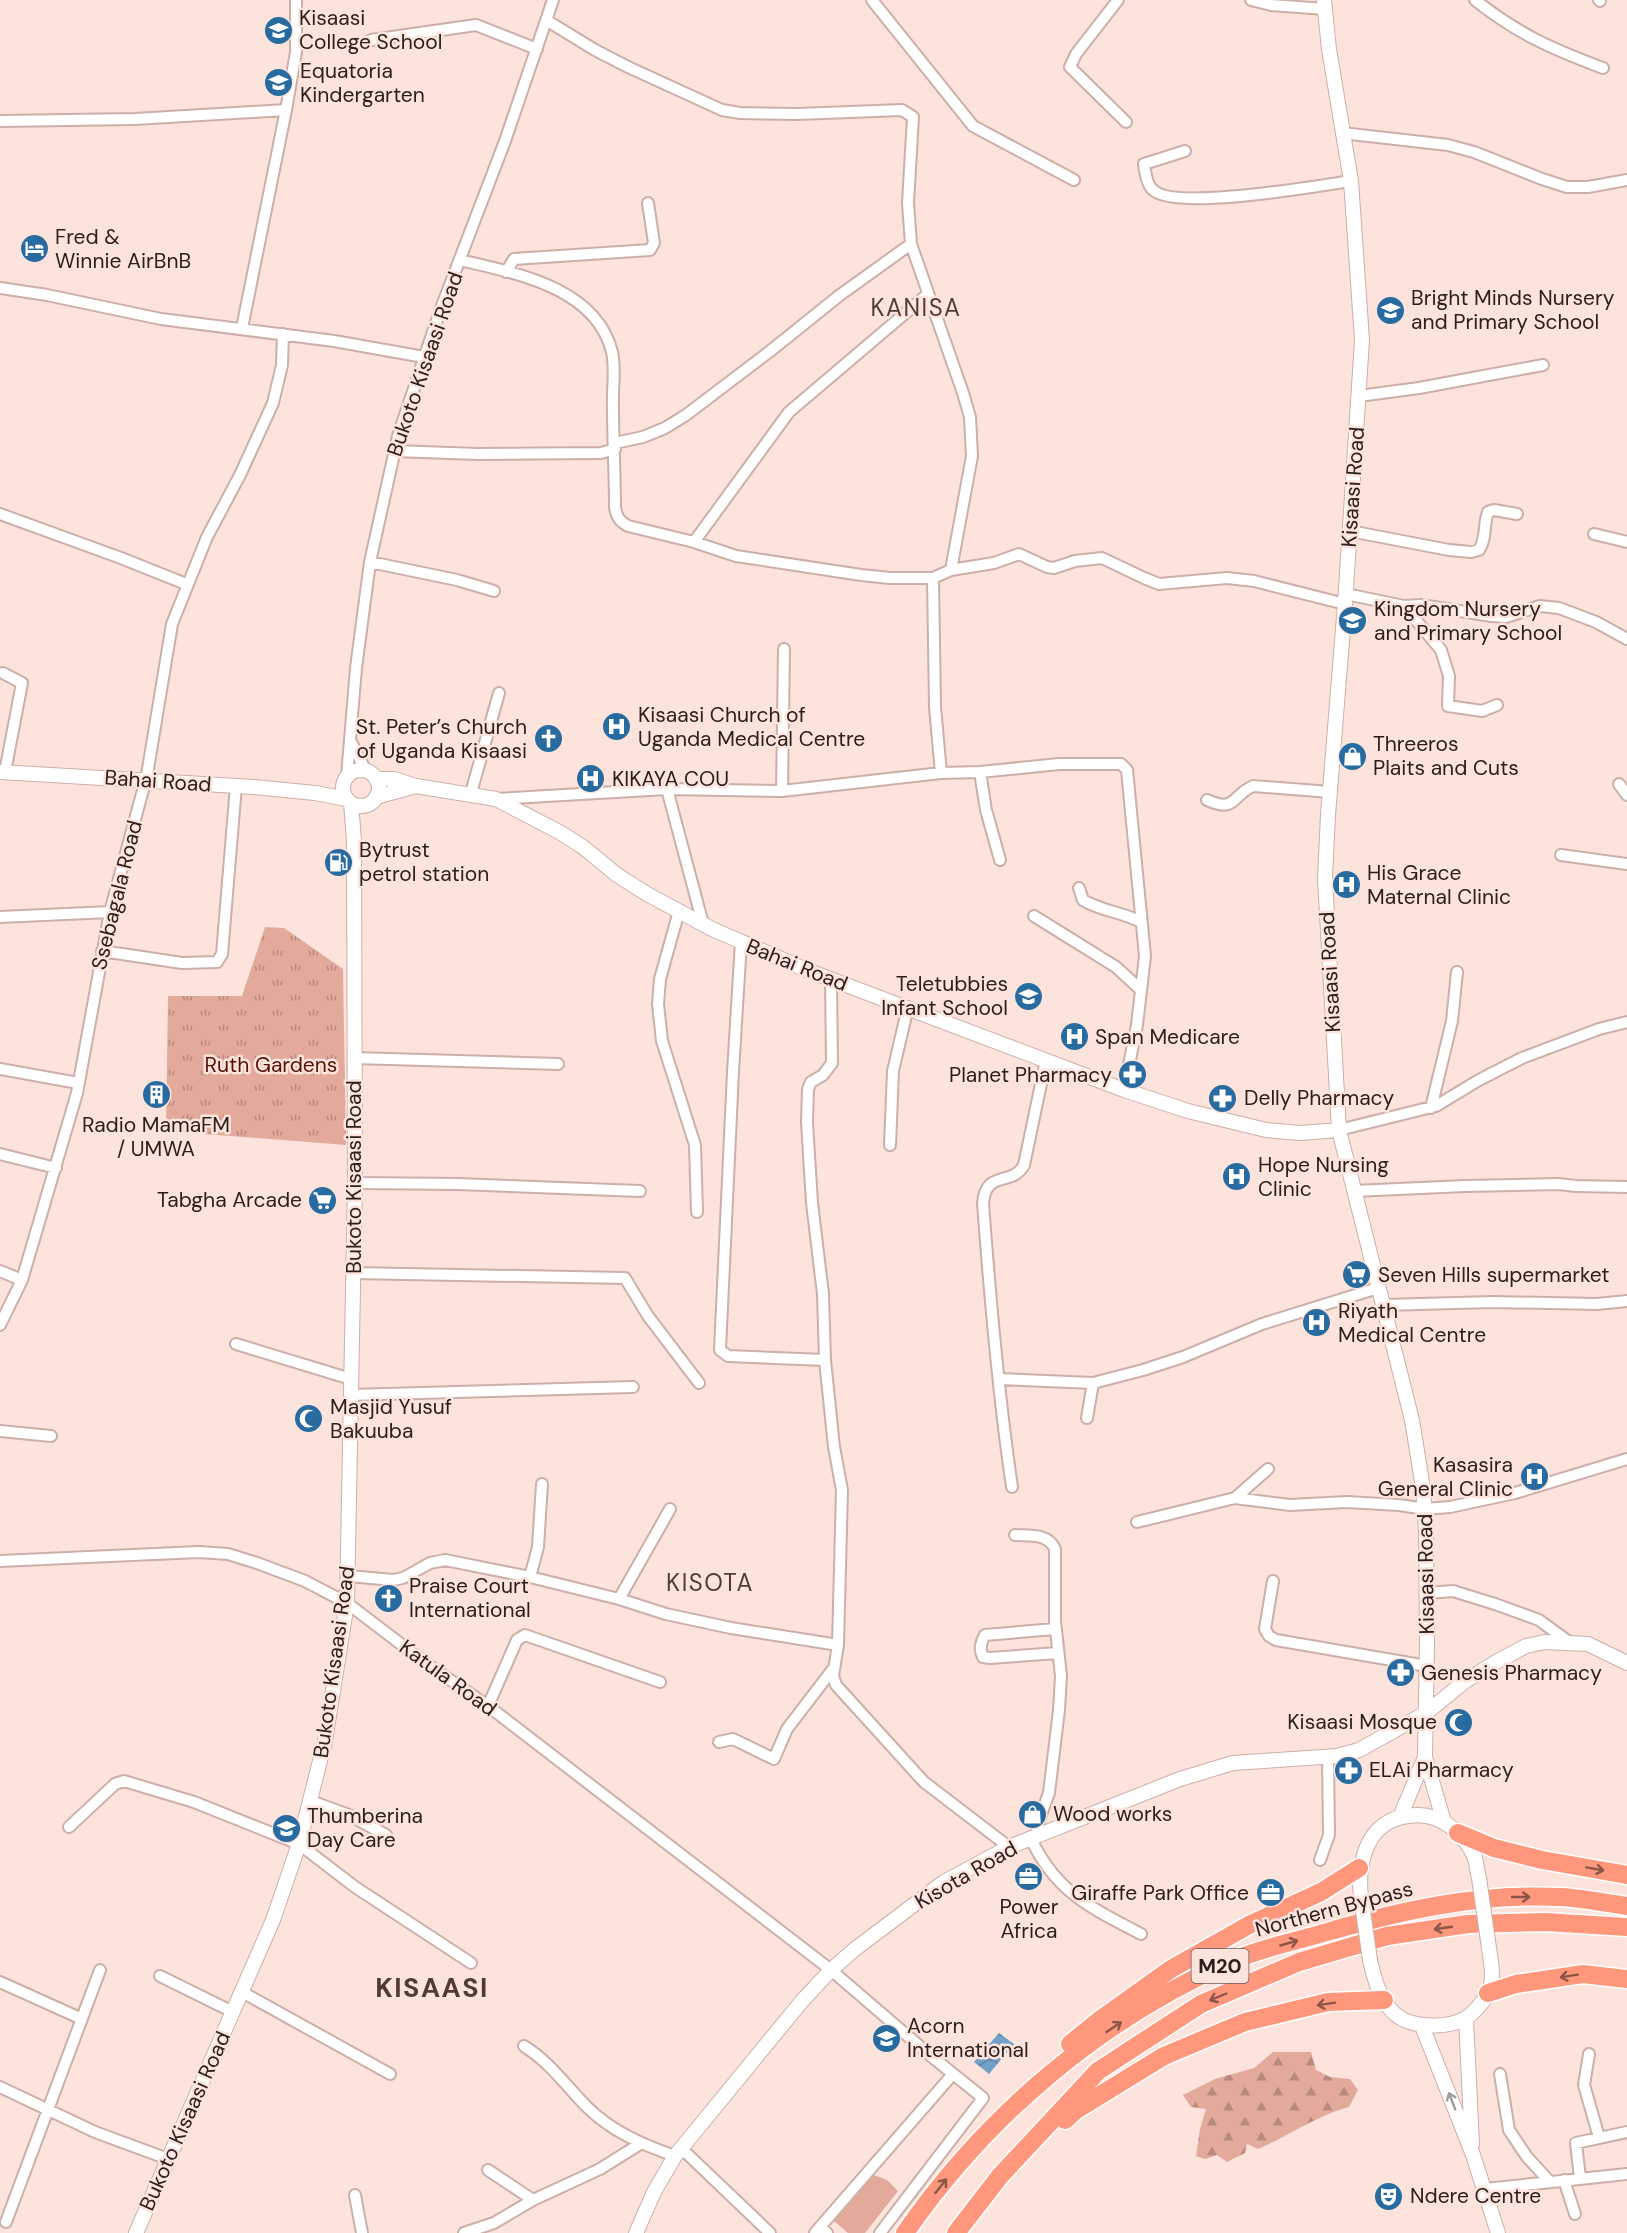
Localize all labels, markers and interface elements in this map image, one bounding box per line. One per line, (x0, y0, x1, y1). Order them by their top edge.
place label: Kisaasi College School (299, 4, 442, 56)
school or university icon: Kisaasi College School (262, 14, 294, 46)
place label: Equatoria Kindergarten (300, 57, 425, 109)
school or university icon: Equatoria Kindergarten (263, 67, 295, 99)
place label: Fred & Winnie AirBnB (55, 223, 191, 275)
hotel icon: Fred & Winnie AirBnB (18, 233, 50, 265)
street label: Bukoto Kisaasi Road (380, 268, 470, 460)
place label: Bright Minds Nursery and Primary School (1411, 284, 1615, 336)
district label: KANISA (870, 292, 962, 323)
school or university icon: Bright Minds Nursery and Primary School (1374, 294, 1406, 326)
street label: Kisaasi Road (1335, 426, 1371, 548)
place label: Kingdom Nursery and Primary School (1374, 595, 1562, 647)
school or university icon: Kingdom Nursery and Primary School (1337, 605, 1369, 637)
place label: Kisaasi Church of Uganda Medical Centre (638, 701, 865, 753)
hospital icon: Kisaasi Church of Uganda Medical Centre (601, 711, 633, 743)
place label: St. Peter’s Church of Uganda Kisaasi (356, 713, 527, 765)
church icon: St. Peter’s Church of Uganda Kisaasi (532, 723, 564, 755)
place label: Threeros Plaits and Cuts (1373, 730, 1519, 782)
shop icon: Threeros Plaits and Cuts (1336, 740, 1368, 772)
street label: Bahai Road (104, 763, 212, 799)
hospital icon: KIKAYA COU (575, 763, 607, 795)
place label: KIKAYA COU (612, 765, 729, 793)
street label: Ssebagala Road (85, 817, 149, 973)
place label: Bytrust petrol station (359, 836, 489, 888)
fuel station icon: Bytrust petrol station (322, 846, 354, 878)
place label: His Grace Maternal Clinic (1367, 859, 1511, 911)
hospital icon: His Grace Maternal Clinic (1330, 869, 1362, 901)
street label: Kisaasi Road (1313, 911, 1347, 1033)
street label: Bahai Road (742, 932, 852, 998)
place label: Teletubbies Infant School (881, 970, 1008, 1022)
school or university icon: Teletubbies Infant School (1013, 980, 1045, 1012)
hospital icon: Span Medicare (1058, 1021, 1090, 1053)
place label: Span Medicare (1095, 1023, 1240, 1051)
park label: Ruth Gardens (205, 1051, 337, 1079)
pharmacy icon: Planet Pharmacy (1117, 1059, 1149, 1091)
place label: Planet Pharmacy (949, 1061, 1112, 1089)
building icon: Radio MamaFM / UMWA (140, 1078, 172, 1110)
street label: Bukoto Kisaasi Road (340, 1080, 368, 1274)
pharmacy icon: Delly Pharmacy (1207, 1082, 1239, 1114)
place label: Delly Pharmacy (1244, 1084, 1395, 1112)
place label: Radio MamaFM / UMWA (82, 1111, 230, 1163)
place label: Hope Nursing Clinic (1258, 1151, 1389, 1203)
hospital icon: Hope Nursing Clinic (1221, 1161, 1253, 1193)
supermarket icon: Tabgha Arcade (307, 1184, 339, 1216)
place label: Tabgha Arcade (157, 1186, 302, 1214)
supermarket icon: Seven Hills supermarket (1341, 1259, 1373, 1291)
place label: Seven Hills supermarket (1378, 1261, 1610, 1289)
place label: Riyath Medical Centre (1338, 1297, 1486, 1349)
hospital icon: Riyath Medical Centre (1301, 1307, 1333, 1339)
place label: Masjid Yusuf Bakuuba (330, 1393, 452, 1445)
mosque icon: Masjid Yusuf Bakuuba (293, 1403, 325, 1435)
place label: Kasasira General Clinic (1378, 1451, 1513, 1503)
hospital icon: Kasasira General Clinic (1518, 1461, 1550, 1493)
street label: Kisaasi Road (1411, 1513, 1441, 1635)
street label: Bukoto Kisaasi Road (307, 1564, 361, 1760)
district label: KISOTA (666, 1567, 754, 1598)
place label: Praise Court International (409, 1572, 531, 1624)
church icon: Praise Court International (372, 1582, 404, 1614)
street label: Katula Road (394, 1633, 502, 1723)
pharmacy icon: Genesis Pharmacy (1384, 1657, 1416, 1689)
place label: Genesis Pharmacy (1421, 1659, 1602, 1687)
mosque icon: Kisaasi Mosque (1442, 1706, 1474, 1738)
place label: Kisaasi Mosque (1287, 1708, 1437, 1736)
pharmacy icon: ELAi Pharmacy (1332, 1754, 1364, 1786)
place label: ELAi Pharmacy (1369, 1756, 1514, 1784)
shop icon: Wood works (1016, 1798, 1048, 1830)
place label: Wood works (1053, 1800, 1172, 1828)
place label: Thumberina Day Care (307, 1802, 423, 1854)
school or university icon: Thumberina Day Care (270, 1812, 302, 1844)
street label: Kisota Road (910, 1834, 1022, 1916)
office icon: Power Africa (1013, 1860, 1045, 1892)
one-way arrow (1585, 1864, 1605, 1875)
street label: Northern Bypass (1252, 1874, 1416, 1944)
office icon: Giraffe Park Office (1254, 1877, 1286, 1909)
place label: Giraffe Park Office (1071, 1879, 1249, 1907)
one-way arrow (1510, 1891, 1530, 1903)
place label: Power Africa (1000, 1893, 1059, 1945)
one-way arrow (1434, 1922, 1453, 1933)
one-way arrow (1279, 1937, 1298, 1948)
road number: M20 (1192, 1949, 1248, 1983)
district label: KISAASI (375, 1970, 489, 2005)
one-way arrow (1560, 1970, 1579, 1981)
one-way arrow (1209, 1992, 1227, 2003)
one-way arrow (1317, 1998, 1336, 2009)
place label: Acorn International (907, 2012, 1029, 2064)
one-way arrow (1105, 2021, 1122, 2033)
school or university icon: Acorn International (870, 2022, 902, 2054)
street label: Bukoto Kisaasi Road (133, 2027, 237, 2215)
one-way arrow (1446, 2092, 1457, 2110)
one-way arrow (934, 2179, 947, 2195)
theatre icon: Ndere Centre (1373, 2180, 1405, 2212)
place label: Ndere Centre (1410, 2182, 1541, 2210)

